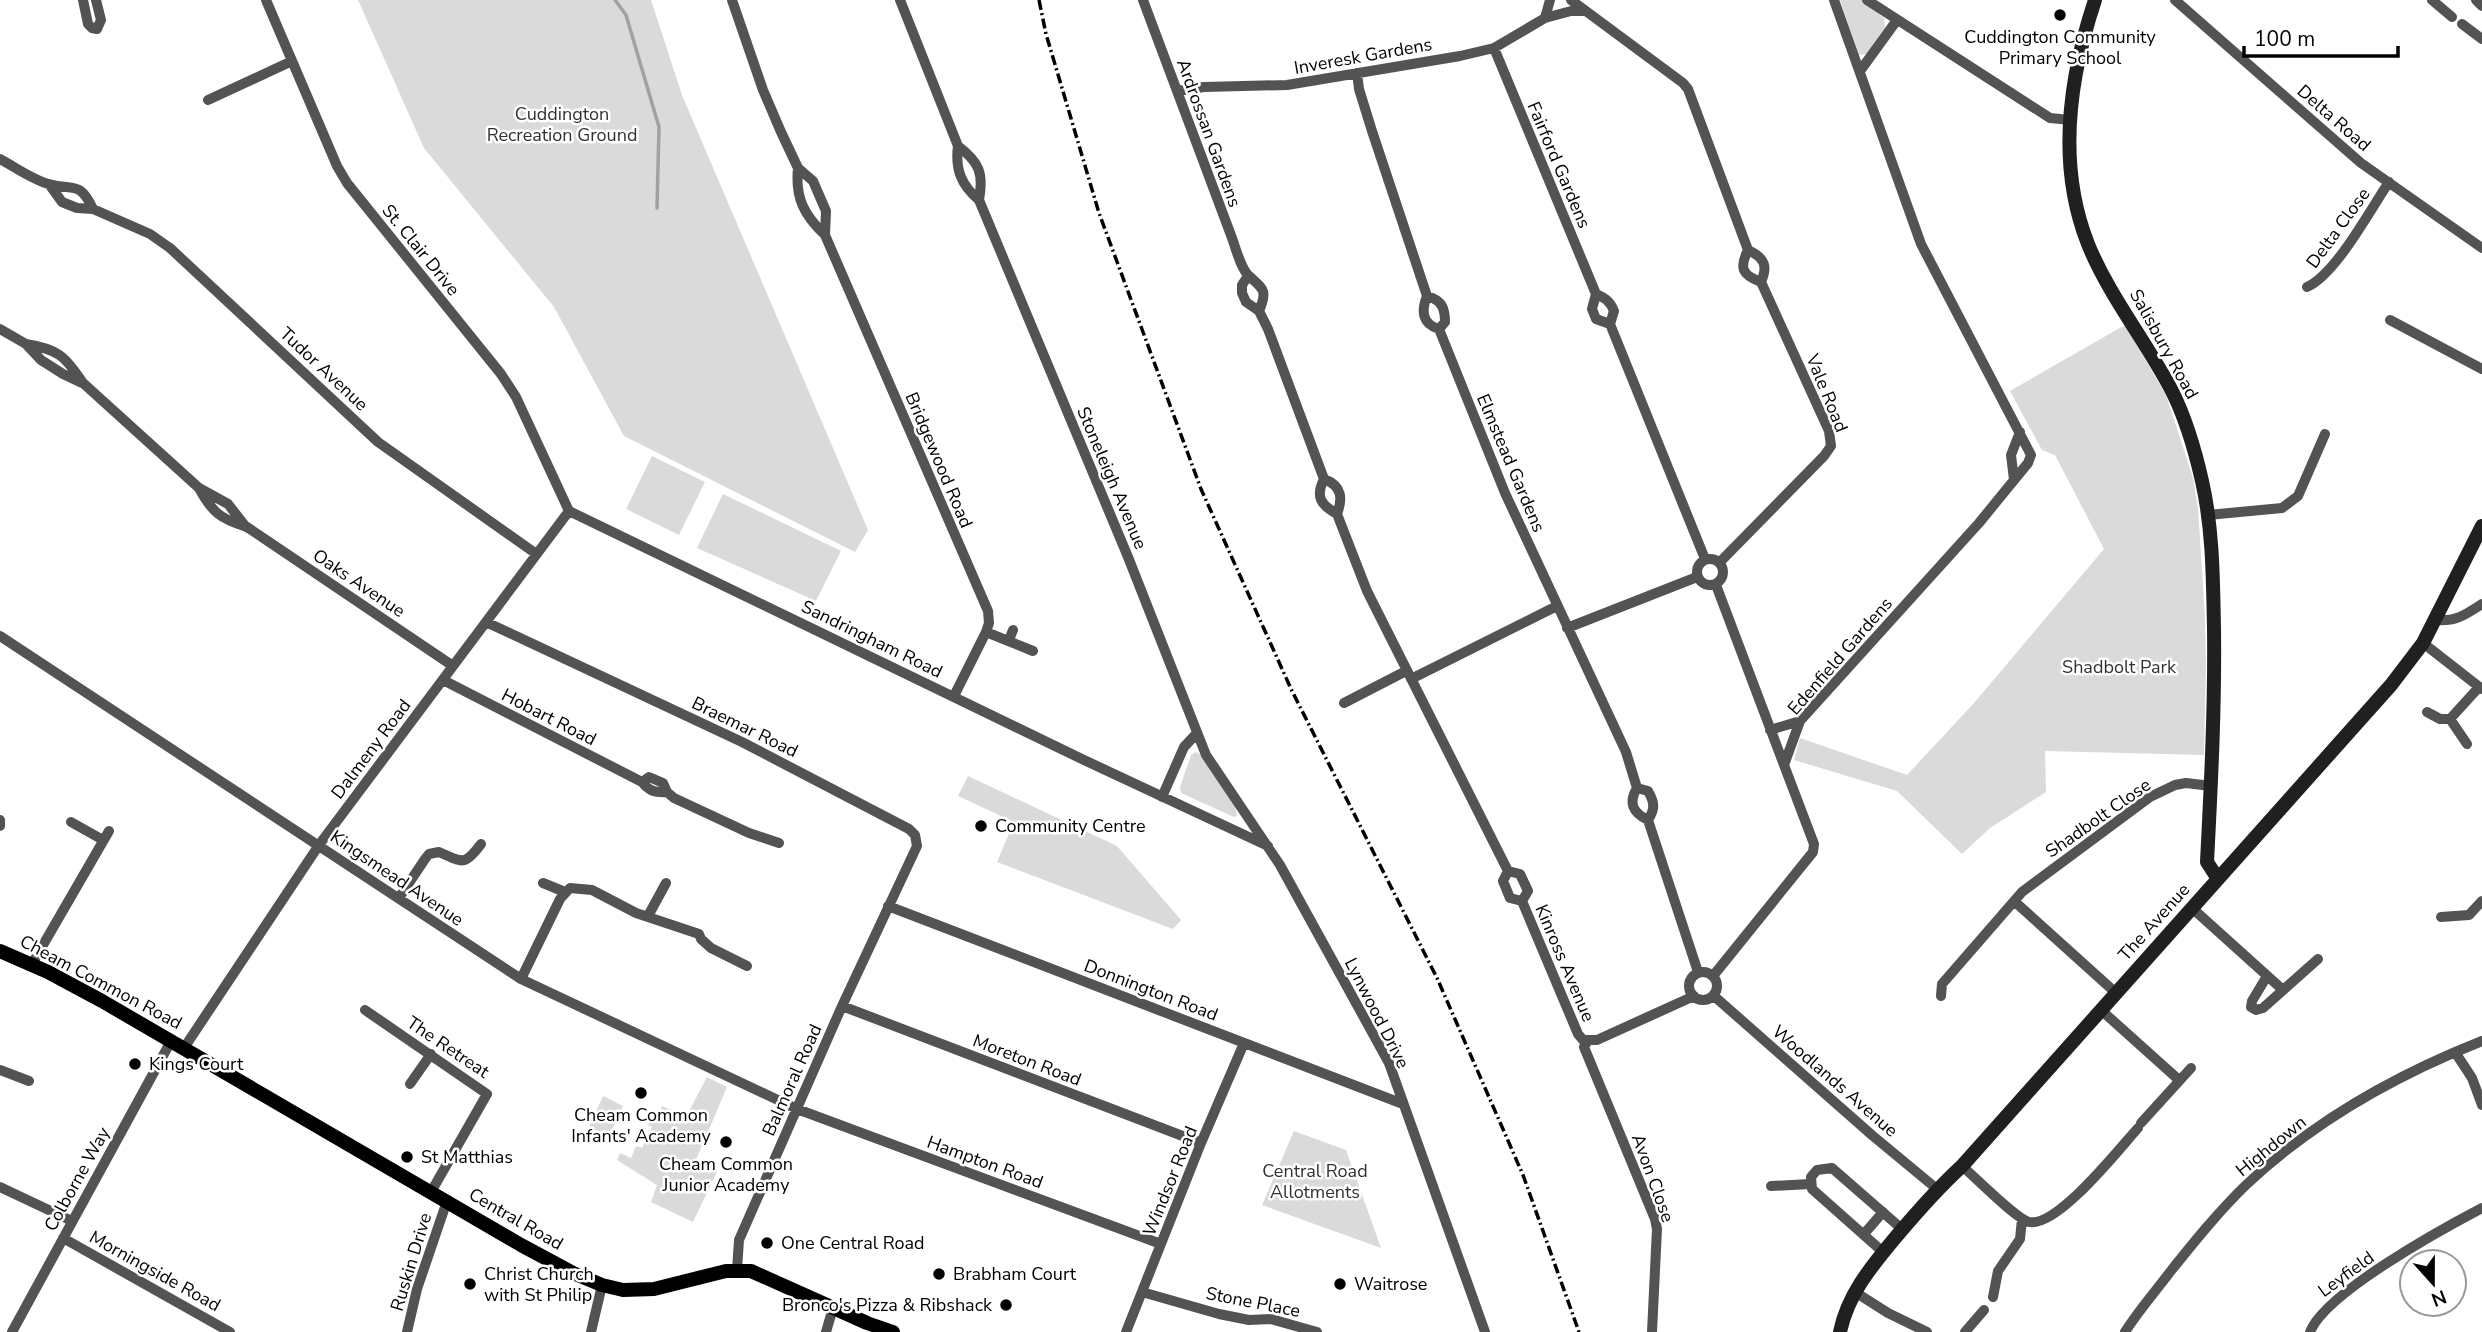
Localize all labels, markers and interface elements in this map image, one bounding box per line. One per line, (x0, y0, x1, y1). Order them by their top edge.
marker: Cuddington Community Primary School (2052, 7, 2068, 23)
scale bar (2244, 14, 2398, 58)
place label: Cuddington Community Primary School (1964, 25, 2156, 70)
text: 100 m (2254, 25, 2315, 53)
street label: Inveresk Gardens (1292, 32, 1434, 80)
street label: Ardrossan Gardens (1171, 56, 1247, 210)
street label: Delta Road (2292, 79, 2376, 157)
street label: Fairford Gardens (1522, 98, 1596, 232)
park label: Cuddington Recreation Ground (487, 102, 637, 147)
street label: Delta Close (2301, 183, 2375, 273)
street label: St. Clair Drive (377, 199, 465, 301)
street label: Salisbury Road (2124, 285, 2204, 403)
street label: Tudor Avenue (275, 322, 373, 416)
street label: Vale Road (1800, 349, 1854, 436)
street label: Bridgewood Road (900, 388, 978, 532)
street label: Elmstead Gardens (1471, 390, 1551, 536)
street label: Stoneleigh Avenue (1071, 403, 1153, 553)
street label: Oaks Avenue (308, 543, 410, 623)
street label: Edenfield Gardens (1782, 592, 1898, 720)
street label: Sandringham Road (797, 594, 947, 684)
park label: Shadbolt Park (2062, 655, 2177, 679)
street label: Hobart Road (497, 683, 601, 751)
street label: Braemar Road (688, 691, 802, 763)
street label: Dalmeny Road (326, 694, 416, 804)
street label: Shadbolt Close (2041, 773, 2155, 863)
place label: Community Centre (995, 814, 1146, 838)
marker: Community Centre (973, 818, 989, 834)
street label: Kingsmead Avenue (326, 825, 468, 931)
street label: The Avenue (2113, 878, 2195, 966)
street label: Kinross Avenue (1529, 901, 1601, 1025)
street label: Cheam Common Road (16, 929, 186, 1035)
street label: Donnington Road (1081, 953, 1221, 1027)
street label: Lynwood Drive (1339, 954, 1415, 1072)
street label: The Retreat (402, 1011, 495, 1084)
street label: Balmoral Road (757, 1020, 827, 1140)
street label: Woodlands Avenue (1767, 1020, 1903, 1142)
street label: Moreton Road (969, 1028, 1085, 1092)
place label: Kings Court (149, 1052, 244, 1076)
marker: Kings Court (127, 1056, 143, 1072)
marker: Cheam Common Infants' Academy (633, 1085, 649, 1101)
place label: Cheam Common Infants' Academy (571, 1103, 712, 1148)
street label: Highdown (2231, 1110, 2311, 1182)
street label: Colborne Way (38, 1122, 116, 1235)
street label: Windsor Road (1137, 1123, 1203, 1239)
street label: Hampton Road (924, 1130, 1046, 1194)
street label: Avon Close (1626, 1131, 1680, 1225)
marker: Cheam Common Junior Academy (718, 1134, 734, 1150)
place label: St Matthias (421, 1145, 513, 1169)
marker: St Matthias (399, 1149, 415, 1165)
place label: Cheam Common Junior Academy (659, 1152, 793, 1197)
park label: Central Road Allotments (1262, 1159, 1368, 1204)
street label: Central Road (464, 1182, 568, 1256)
street label: Ruskin Drive (385, 1210, 437, 1314)
street label: Morningside Road (85, 1225, 225, 1317)
place label: One Central Road (781, 1231, 925, 1255)
marker: One Central Road (759, 1235, 775, 1251)
street label: Leyfield (2313, 1246, 2379, 1302)
north arrow (2398, 1248, 2468, 1318)
place label: Christ Church with St Philip (484, 1262, 594, 1307)
place label: Brabham Court (953, 1262, 1077, 1286)
marker: Brabham Court (931, 1266, 947, 1282)
place label: Waitrose (1354, 1272, 1427, 1296)
marker: Christ Church with St Philip (462, 1276, 478, 1292)
marker: Waitrose (1332, 1276, 1348, 1292)
street label: Stone Place (1204, 1281, 1302, 1323)
text: N (2427, 1283, 2450, 1313)
place label: Bronco's Pizza & Ribshack (782, 1293, 993, 1317)
marker: Bronco's Pizza & Ribshack (998, 1297, 1014, 1313)

